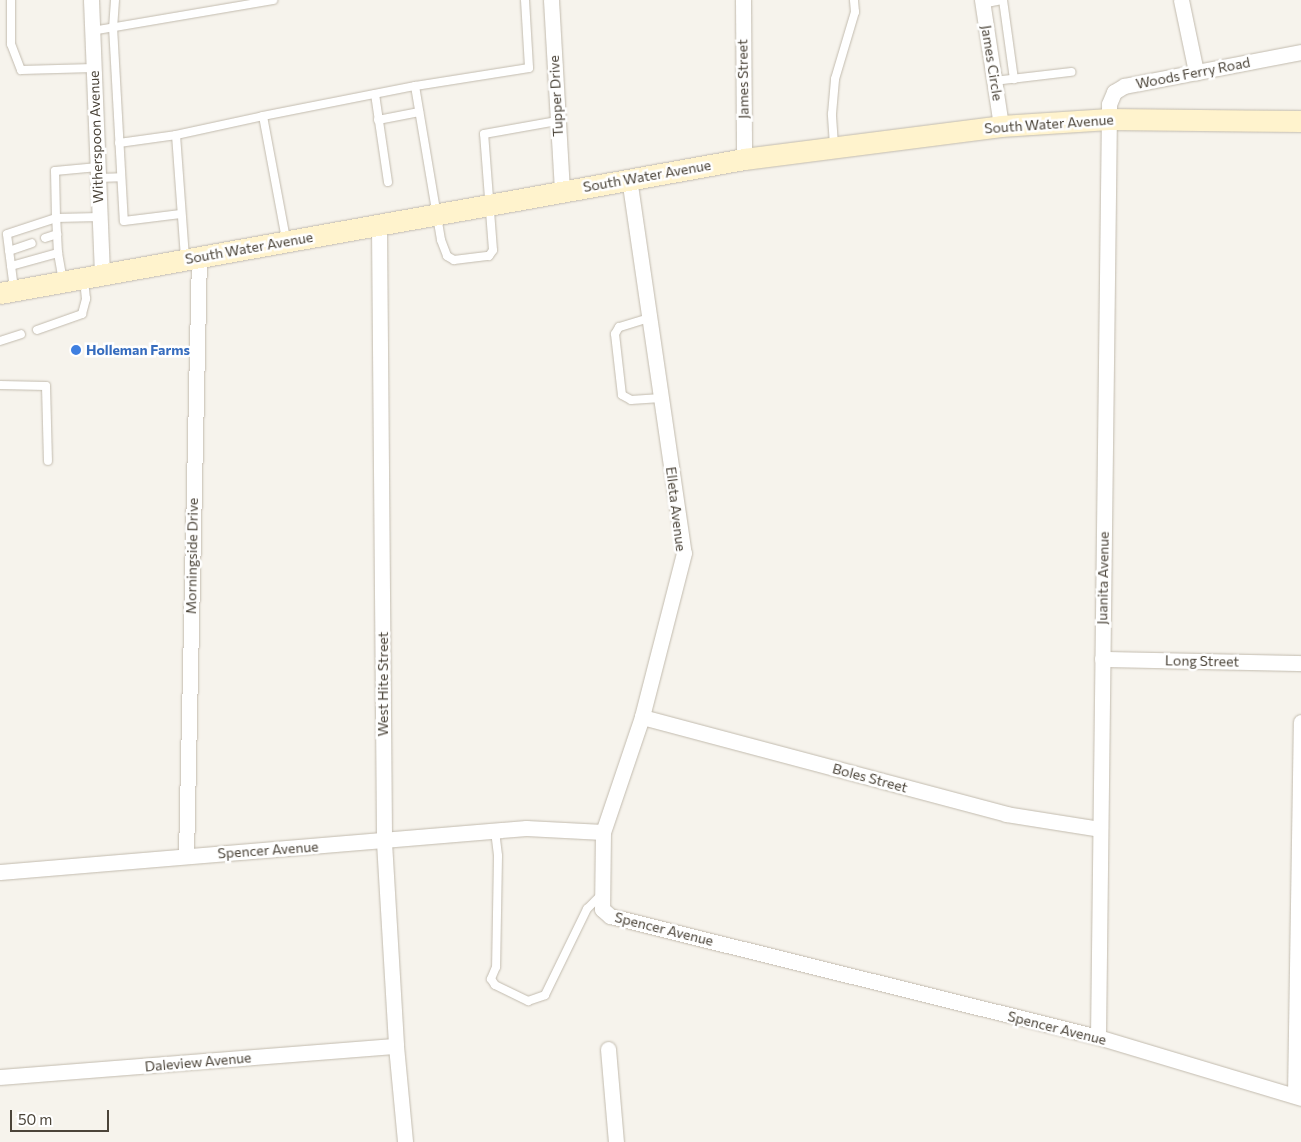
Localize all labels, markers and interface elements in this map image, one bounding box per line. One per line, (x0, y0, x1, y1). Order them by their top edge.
street label: James Circle (978, 24, 1006, 102)
street label: James Street (734, 39, 752, 119)
street label: Woods Ferry Road (1134, 54, 1252, 92)
street label: Tupper Drive (545, 55, 567, 137)
street label: Witherspoon Avenue (85, 70, 107, 204)
street label: South Water Avenue (984, 111, 1114, 137)
street label: South Water Avenue (582, 156, 712, 196)
street label: South Water Avenue (184, 228, 314, 268)
place label: Holleman Farms (86, 342, 190, 358)
marker: Holleman Farms (70, 344, 82, 356)
street label: Elleta Avenue (662, 466, 690, 552)
street label: Morningside Drive (183, 498, 201, 614)
street label: Juanita Avenue (1094, 531, 1112, 625)
street label: West Hite Street (375, 632, 391, 736)
street label: Long Street (1165, 652, 1239, 670)
street label: Boles Street (831, 760, 909, 796)
street label: Spencer Avenue (217, 838, 319, 862)
street label: Spencer Avenue (613, 909, 715, 949)
street label: Spencer Avenue (1006, 1008, 1108, 1048)
street label: Daleview Avenue (144, 1049, 252, 1075)
scale bar (12, 1100, 111, 1132)
text: 50 m (18, 1110, 52, 1128)

